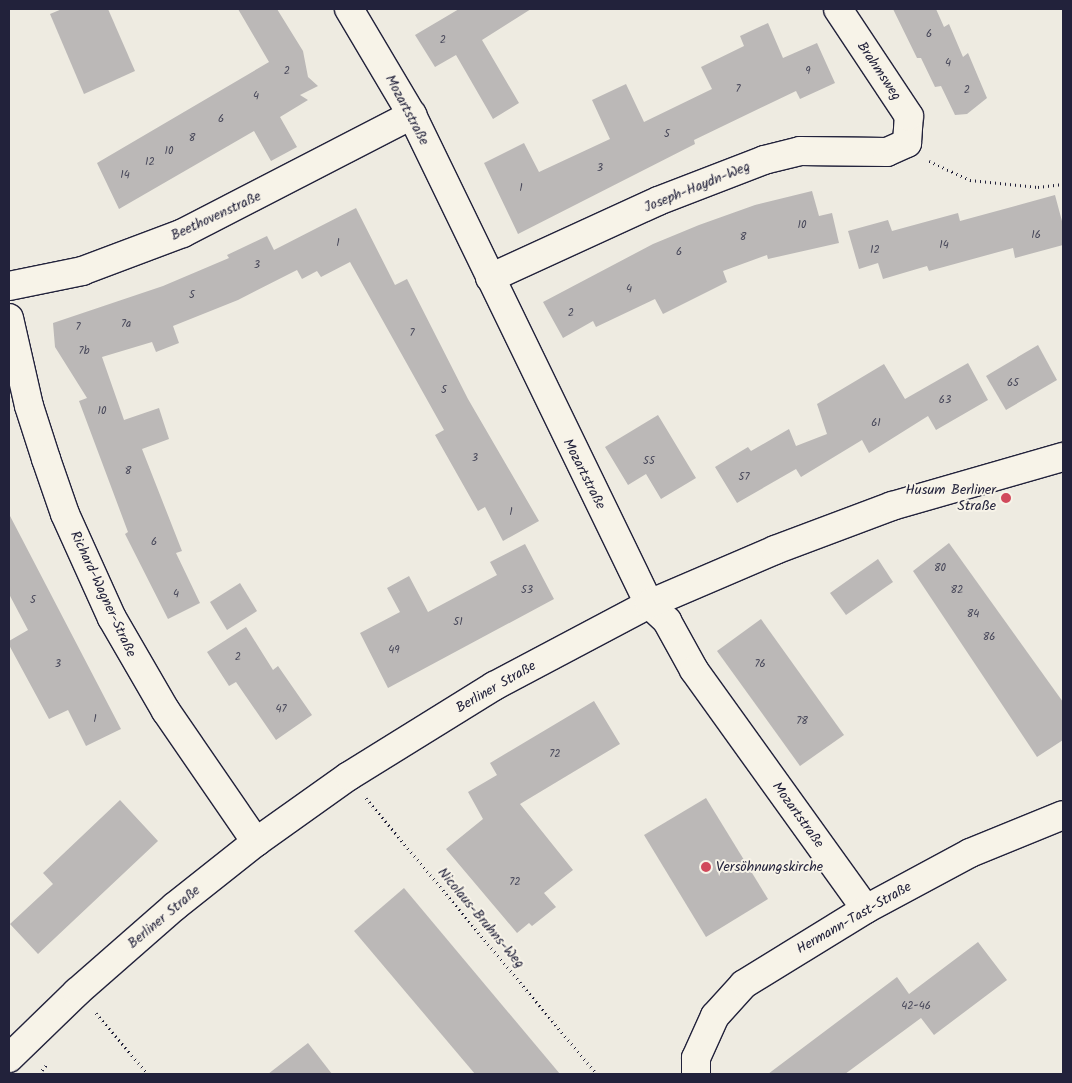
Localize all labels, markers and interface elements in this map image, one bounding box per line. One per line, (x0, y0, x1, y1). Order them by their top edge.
house number: 6 (926, 27, 932, 41)
house number: 2 (440, 33, 446, 47)
street label: Brahmsweg (853, 38, 905, 104)
house number: 4 (945, 56, 951, 70)
house number: 2 (284, 64, 290, 78)
house number: 9 (805, 64, 811, 78)
street label: Mozartstraße (381, 72, 433, 148)
house number: 7 (735, 82, 741, 96)
house number: 2 (964, 83, 970, 97)
house number: 4 (253, 89, 259, 103)
house number: 6 (218, 112, 224, 126)
house number: 5 (664, 127, 670, 141)
house number: 8 (189, 131, 195, 145)
house number: 10 (165, 144, 173, 158)
house number: 12 (145, 155, 155, 169)
street label: Joseph-Haydn-Weg (641, 158, 753, 216)
house number: 3 (597, 161, 603, 175)
house number: 14 (120, 168, 130, 182)
house number: 1 (519, 181, 523, 195)
street label: Beethovenstraße (168, 188, 264, 244)
house number: 10 (798, 218, 806, 232)
house number: 16 (1031, 228, 1041, 242)
house number: 8 (740, 230, 746, 244)
house number: 1 (336, 236, 340, 250)
house number: 14 (939, 238, 949, 252)
house number: 12 (870, 243, 880, 257)
house number: 6 (676, 245, 682, 259)
house number: 3 (254, 258, 260, 272)
house number: 4 (626, 282, 632, 296)
house number: 5 (189, 288, 195, 302)
house number: 2 (568, 306, 574, 320)
house number: 7a (121, 317, 131, 331)
house number: 7 (75, 320, 81, 334)
house number: 7 (409, 326, 415, 340)
house number: 7b (79, 344, 89, 358)
house number: 65 (1007, 376, 1019, 390)
house number: 5 (441, 383, 447, 397)
house number: 63 (939, 393, 951, 407)
house number: 10 (98, 404, 106, 418)
house number: 61 (871, 416, 881, 430)
street label: Mozartstraße (559, 436, 609, 512)
house number: 3 (472, 451, 478, 465)
house number: 55 (643, 454, 655, 468)
house number: 8 (125, 464, 131, 478)
house number: 57 (739, 470, 749, 484)
place label: Husum Berliner Straße (905, 482, 996, 514)
marker: Husum Berliner Straße (1000, 492, 1012, 504)
house number: 1 (509, 505, 513, 519)
street label: Richard-Wagner-Straße (66, 528, 140, 660)
house number: 6 (151, 535, 157, 549)
house number: 80 (934, 561, 946, 575)
house number: 53 (521, 583, 533, 597)
house number: 82 (950, 583, 964, 597)
house number: 4 (173, 587, 179, 601)
house number: 5 (30, 593, 36, 607)
house number: 84 (967, 607, 979, 621)
house number: 51 (453, 615, 463, 629)
house number: 86 (983, 630, 995, 644)
house number: 49 (388, 643, 400, 657)
house number: 2 (235, 650, 241, 664)
house number: 3 (55, 657, 61, 671)
street label: Berliner Straße (453, 657, 539, 717)
house number: 76 (754, 657, 766, 671)
house number: 47 (275, 702, 287, 716)
house number: 1 (93, 712, 97, 726)
house number: 78 (796, 714, 808, 728)
house number: 72 (549, 747, 561, 761)
street label: Mozartstraße (769, 779, 827, 851)
place label: Versöhnungskirche (716, 859, 823, 875)
marker: Versöhnungskirche (700, 861, 712, 873)
street label: Nicolaus-Bruhns-Weg (434, 864, 528, 972)
house number: 72 (509, 875, 521, 889)
street label: Hermann-Tast-Straße (794, 878, 914, 958)
street label: Berliner Straße (124, 882, 204, 952)
house number: 42-46 (901, 999, 931, 1013)

